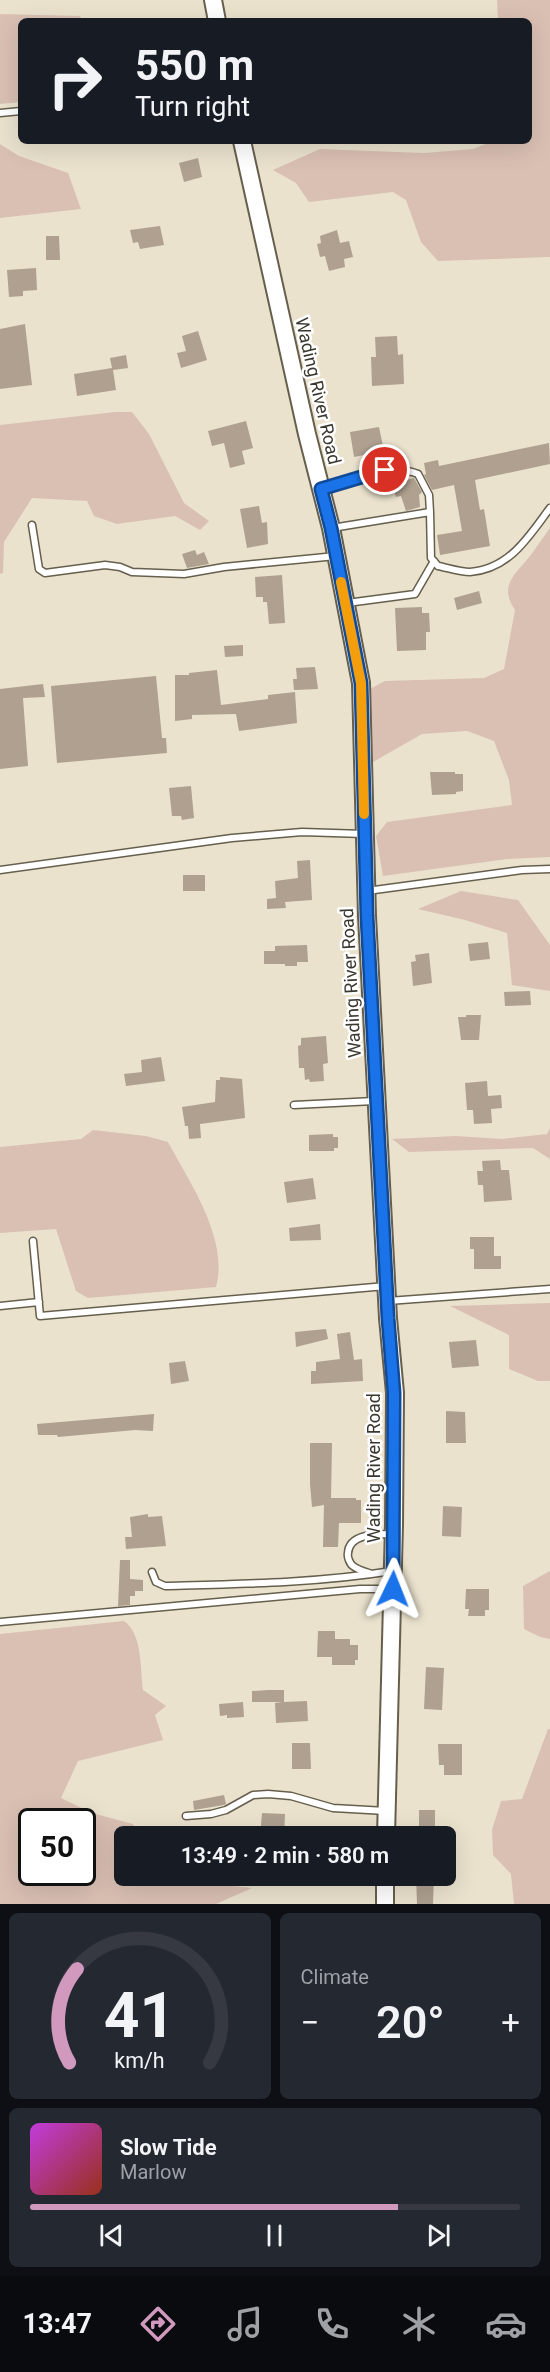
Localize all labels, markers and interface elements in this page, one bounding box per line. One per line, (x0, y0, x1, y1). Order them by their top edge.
text: 550 m (135, 41, 254, 90)
icon: right (36, 42, 114, 120)
text: Turn right (135, 91, 250, 123)
street label: Wading River Road (291, 315, 346, 466)
pin (359, 444, 410, 495)
icon: arrive (368, 453, 401, 486)
street label: Wading River Road (336, 908, 365, 1058)
street label: Wading River Road (363, 1393, 384, 1543)
position arrow (361, 1557, 425, 1621)
speed limit sign: 50 (18, 1808, 96, 1886)
text: 13:49 · 2 min · 580 m (181, 1843, 389, 1868)
text: Climate (301, 1965, 369, 1989)
text: 41 (104, 1979, 176, 2052)
text: 20° (376, 1996, 445, 2049)
text: − (301, 2003, 319, 2042)
text: + (501, 2003, 520, 2042)
text: km/h (115, 2048, 165, 2073)
text: Slow Tide (120, 2135, 217, 2160)
text: Marlow (120, 2160, 186, 2184)
icon: previous (95, 2219, 128, 2252)
icon: pause (258, 2219, 291, 2252)
icon: next (422, 2219, 455, 2252)
icon: directions (137, 2303, 179, 2345)
icon: music (224, 2303, 266, 2345)
icon: phone (311, 2303, 353, 2345)
icon: climate (398, 2303, 440, 2345)
icon: car (485, 2303, 527, 2345)
text: 13:47 (23, 2308, 92, 2340)

